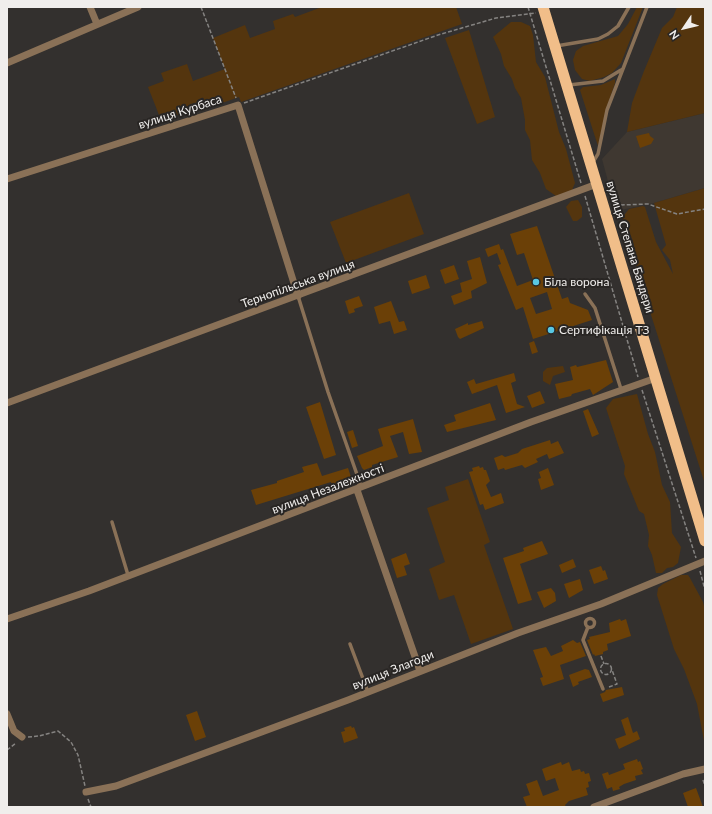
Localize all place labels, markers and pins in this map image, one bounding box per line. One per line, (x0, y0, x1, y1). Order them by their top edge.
place label: Біла ворона (544, 275, 609, 289)
marker: Біла ворона (531, 277, 541, 287)
place label: Сертифікація ТЗ (559, 323, 649, 337)
marker: Сертифікація ТЗ (546, 325, 556, 335)

